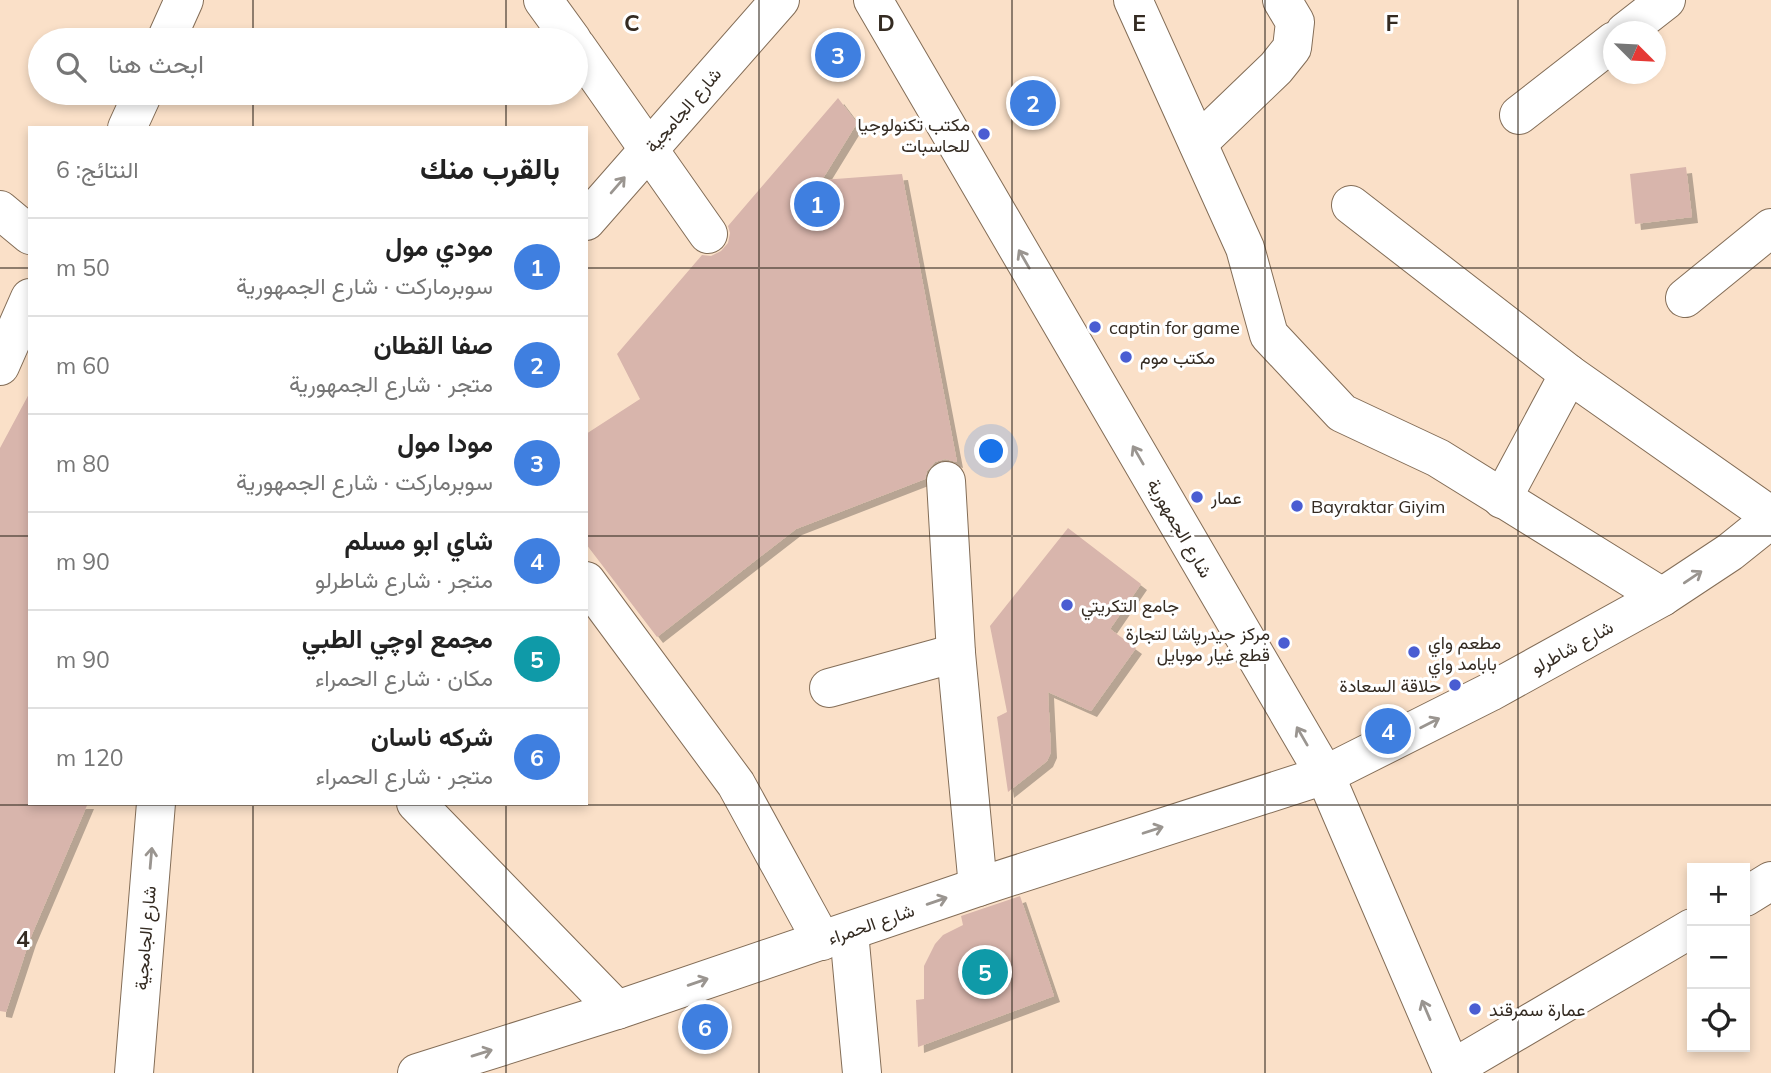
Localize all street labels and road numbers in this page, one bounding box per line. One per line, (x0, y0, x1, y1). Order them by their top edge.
street label: شارع الجامجية (640, 63, 727, 158)
street label: شارع الجمهورية (1141, 474, 1218, 582)
street label: شارع شاطرلو (1527, 615, 1618, 680)
street label: شارع الجامجية (129, 885, 162, 991)
street label: شارع الحمراء (825, 898, 918, 950)

